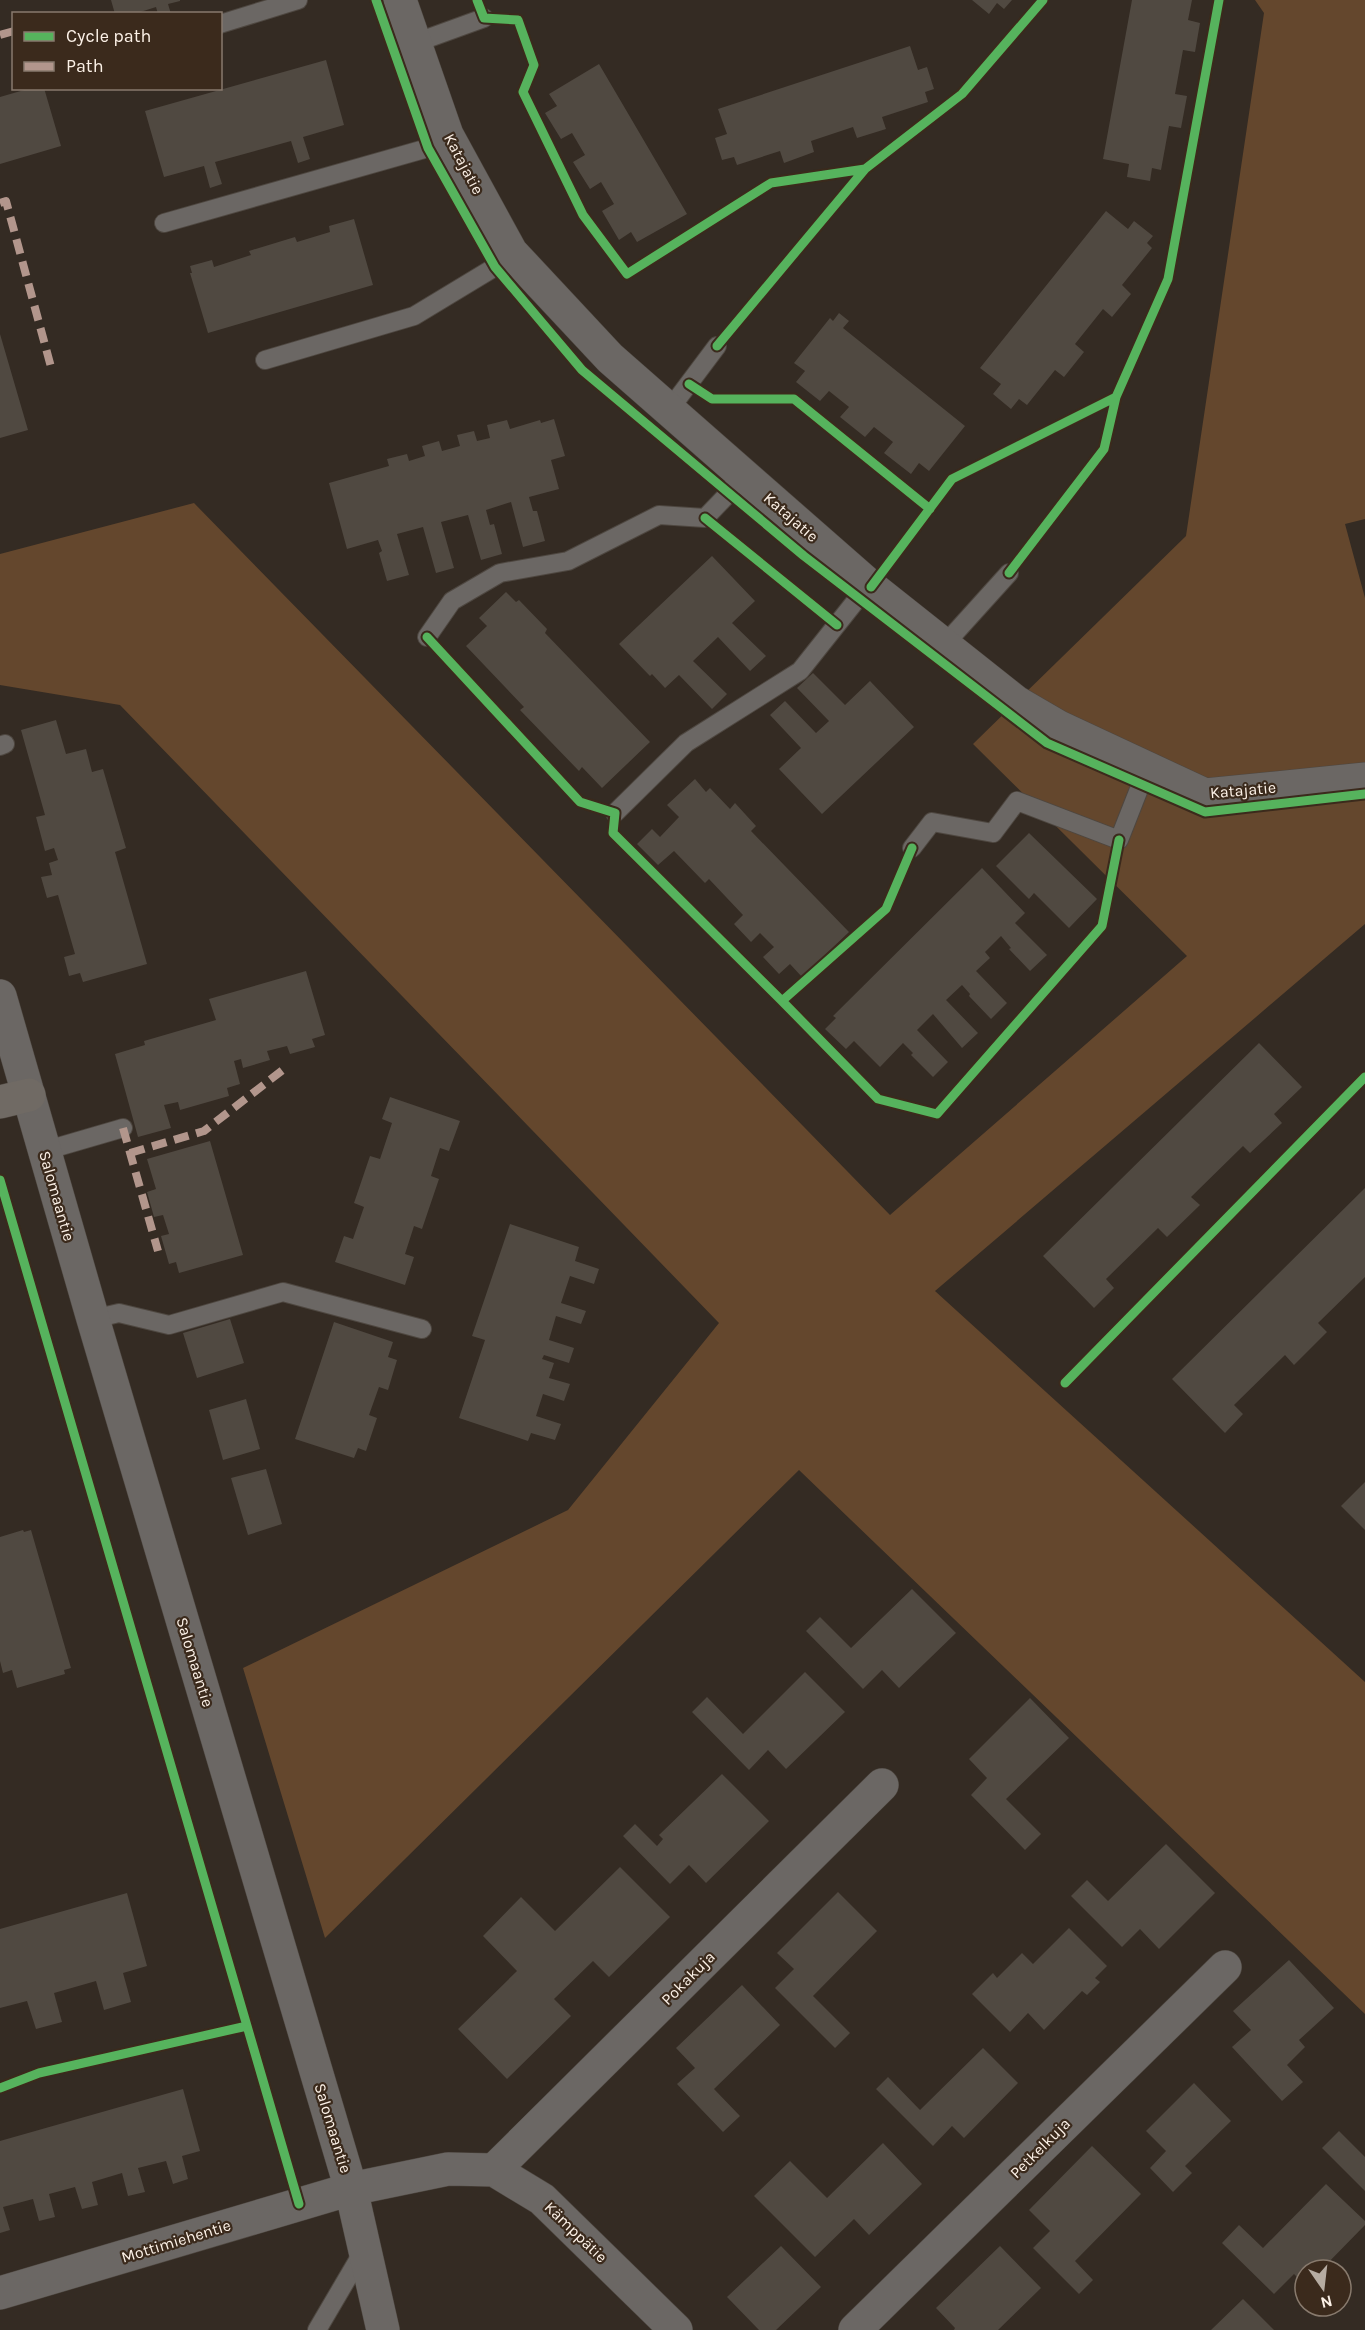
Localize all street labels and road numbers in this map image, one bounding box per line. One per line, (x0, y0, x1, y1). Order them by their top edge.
street label: Katajatie (440, 130, 488, 198)
street label: Katajatie (760, 488, 822, 546)
street label: Katajatie (1209, 778, 1277, 802)
street label: Salomaantie (35, 1149, 79, 1243)
street label: Salomaantie (172, 1615, 218, 1709)
street label: Pokakuja (657, 1947, 719, 2009)
street label: Salomaantie (310, 2081, 356, 2175)
street label: Petkelkuja (1006, 2114, 1074, 2182)
street label: Kämppätie (541, 2197, 611, 2267)
street label: Mottimiehentie (119, 2215, 233, 2267)

